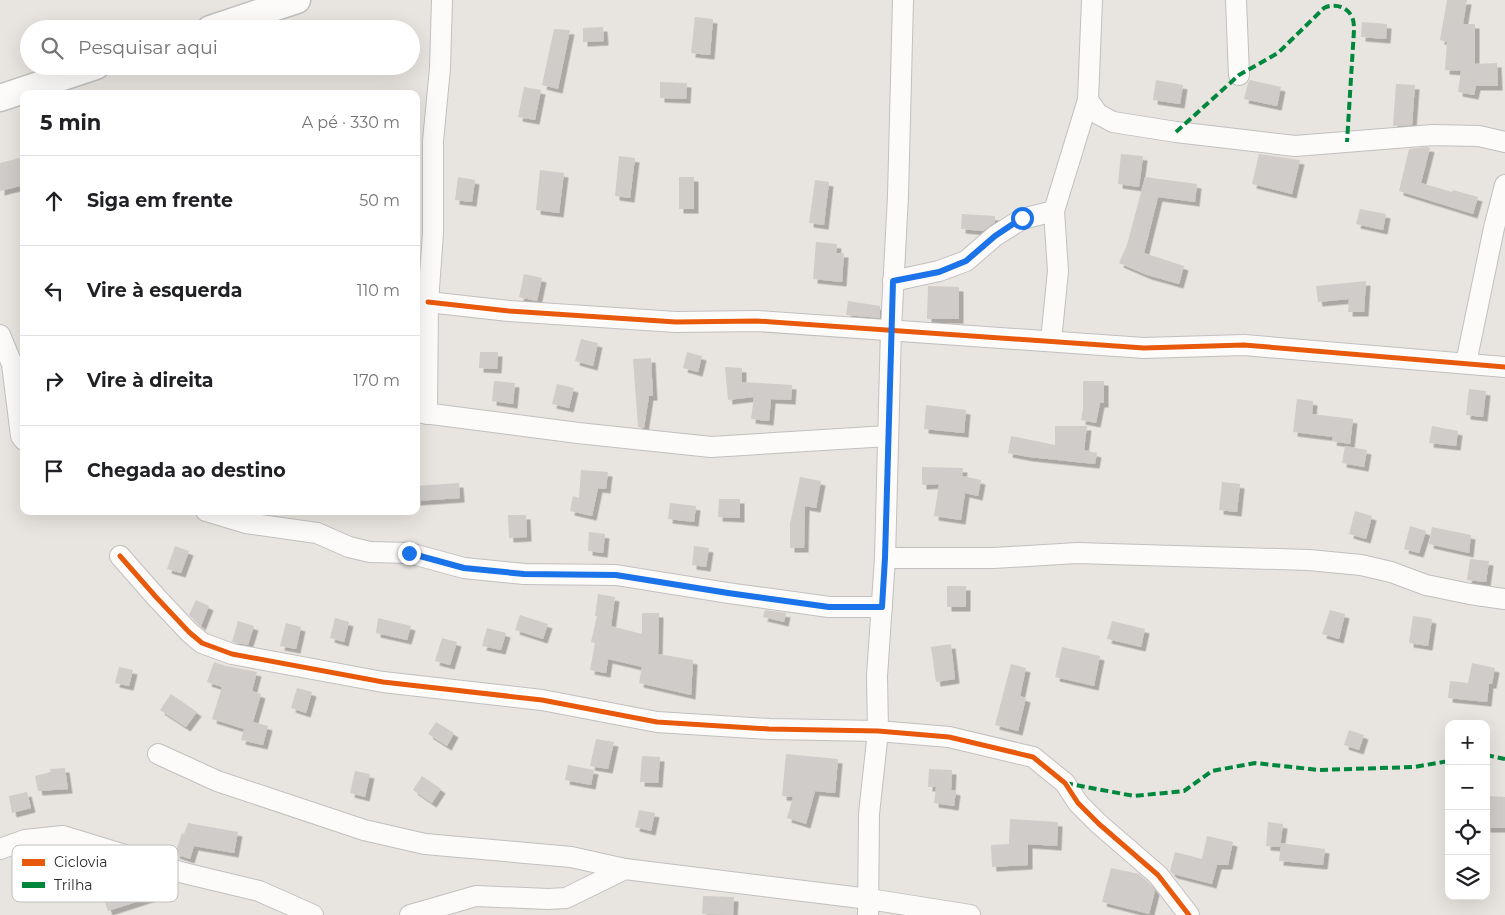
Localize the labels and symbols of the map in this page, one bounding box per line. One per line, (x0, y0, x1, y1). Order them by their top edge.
route start (1011, 207, 1034, 230)
route end (398, 542, 421, 565)
legend (12, 845, 178, 902)
text: Ciclovia (54, 853, 107, 871)
text: Trilha (54, 876, 93, 894)

